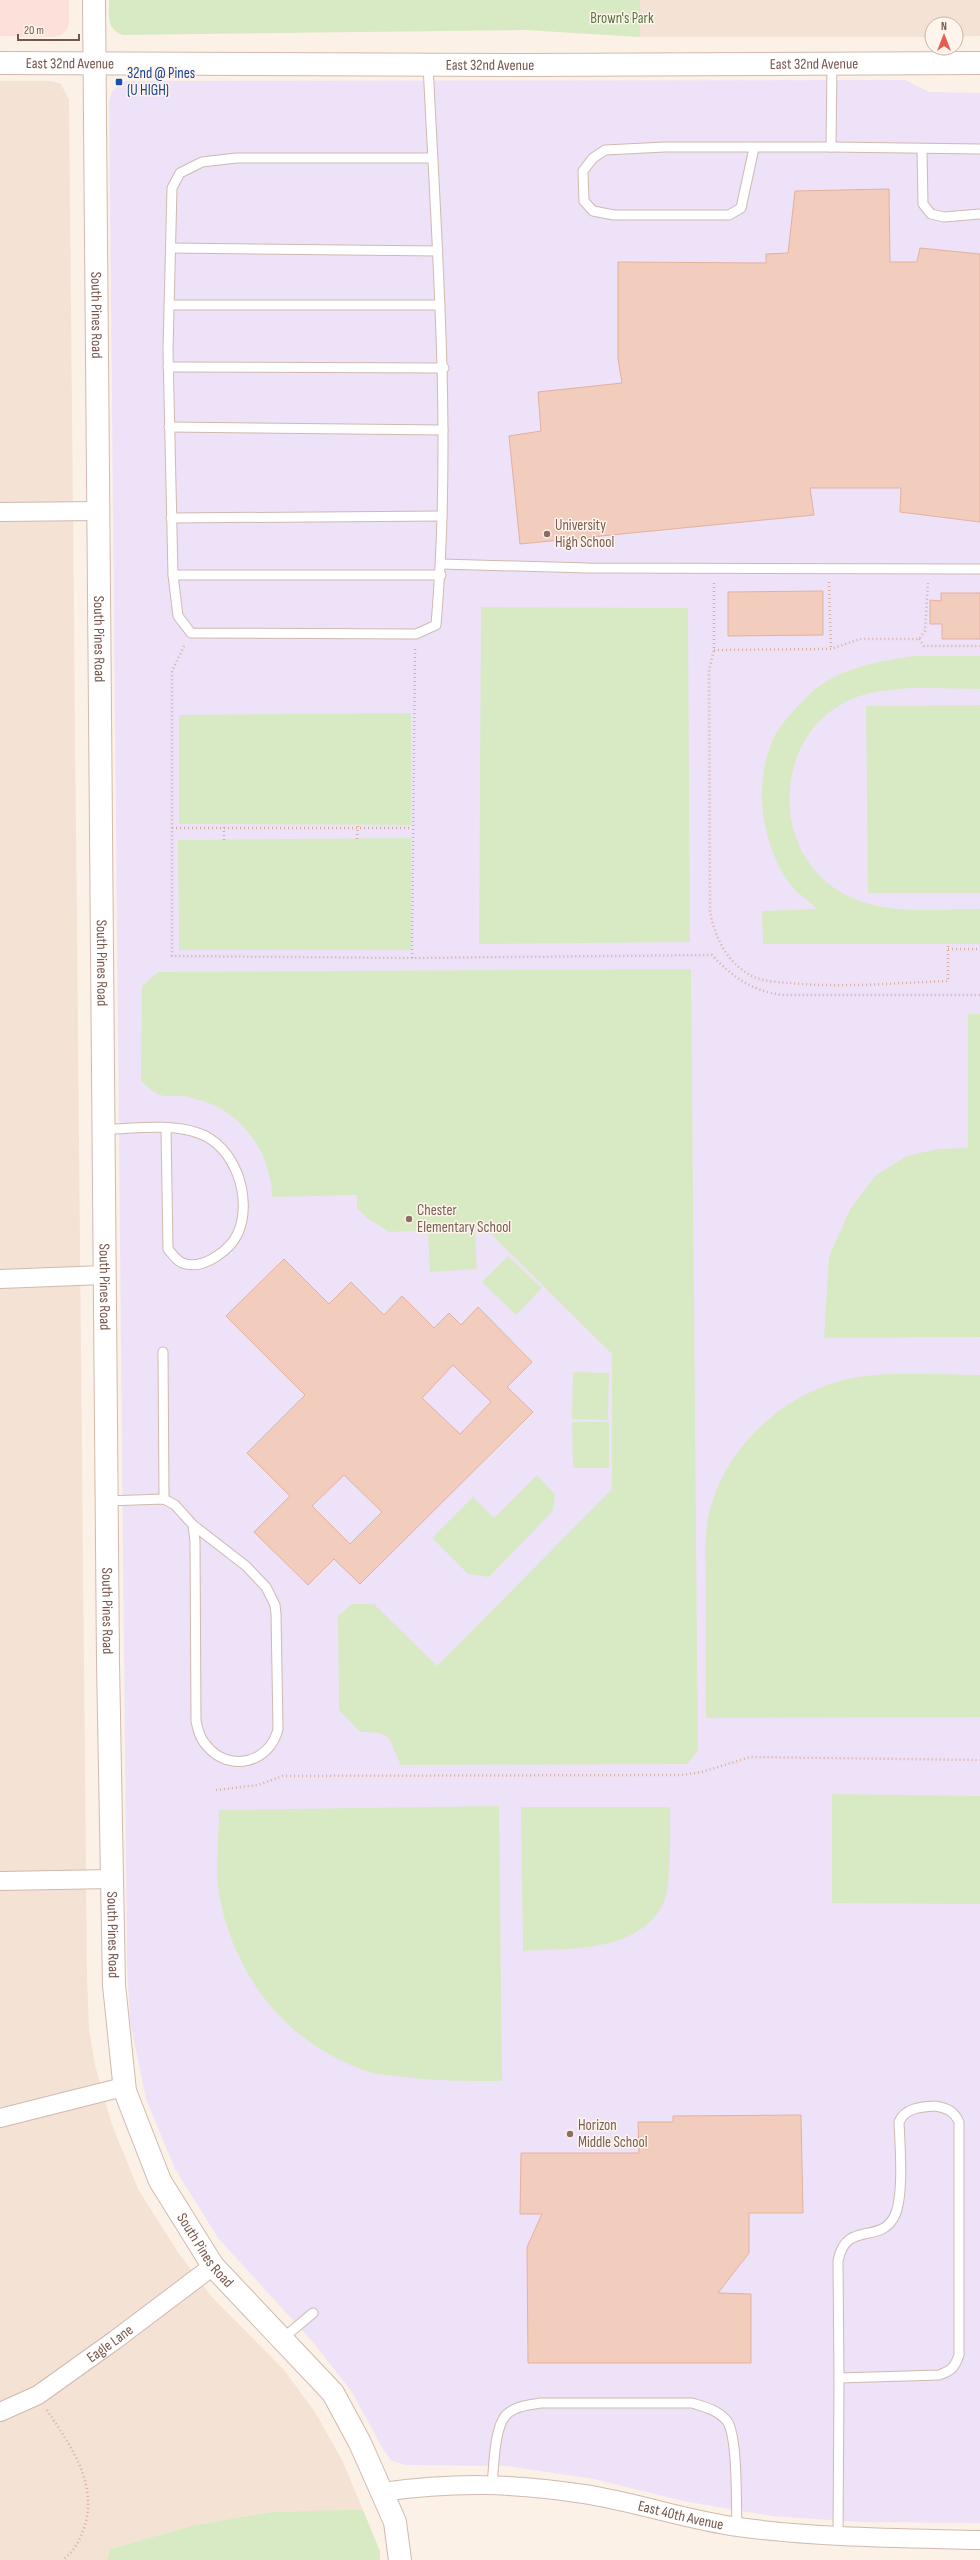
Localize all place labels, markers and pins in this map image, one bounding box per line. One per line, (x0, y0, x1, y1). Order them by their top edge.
place label: 32nd @ Pines (U HIGH) (127, 64, 195, 100)
marker: 32nd @ Pines (U HIGH) (114, 77, 124, 87)
place label: University High School (555, 516, 614, 552)
marker: University High School (542, 529, 552, 539)
place label: Chester Elementary School (417, 1201, 511, 1237)
marker: Chester Elementary School (404, 1214, 414, 1224)
place label: Horizon Middle School (578, 2116, 648, 2152)
marker: Horizon Middle School (565, 2129, 575, 2139)

